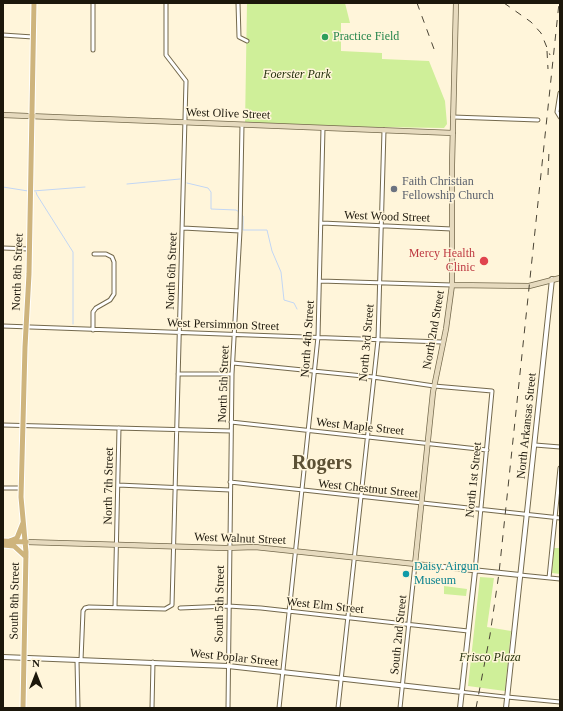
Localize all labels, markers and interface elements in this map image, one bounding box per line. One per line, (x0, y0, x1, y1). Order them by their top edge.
place label: Practice Field (333, 30, 399, 44)
marker: Practice Field (320, 32, 330, 42)
park label: Foerster Park (263, 68, 331, 82)
street label: West Olive Street (186, 105, 270, 123)
place label: Faith Christian Fellowship Church (402, 175, 494, 203)
marker: Faith Christian Fellowship Church (389, 184, 399, 194)
street label: West Wood Street (344, 208, 430, 226)
street label: North 6th Street (163, 232, 181, 310)
street label: North 8th Street (9, 233, 27, 311)
place label: Mercy Health Clinic (409, 247, 475, 275)
marker: Mercy Health Clinic (478, 255, 490, 267)
street label: North 2nd Street (420, 289, 448, 371)
street label: North 4th Street (298, 300, 318, 378)
street label: North 3rd Street (356, 304, 378, 382)
street label: West Persimmon Street (167, 316, 279, 334)
street label: North 5th Street (215, 345, 233, 423)
street label: North Arkansas Street (514, 372, 540, 480)
street label: West Maple Street (315, 415, 405, 439)
street label: North 1st Street (463, 441, 485, 519)
street label: North 7th Street (101, 447, 117, 525)
district label: Rogers (292, 452, 352, 476)
street label: West Chestnut Street (317, 477, 419, 501)
street label: West Walnut Street (194, 530, 286, 548)
place label: Daisy Airgun Museum (414, 560, 479, 588)
street label: South 8th Street (7, 562, 23, 640)
street label: South 5th Street (212, 565, 228, 643)
marker: Daisy Airgun Museum (401, 569, 411, 579)
street label: South 2nd Street (388, 594, 410, 676)
street label: West Elm Street (286, 595, 364, 617)
street label: West Poplar Street (189, 646, 279, 670)
park label: Frisco Plaza (459, 651, 521, 665)
north arrow (16, 655, 56, 695)
text: N (32, 657, 40, 669)

